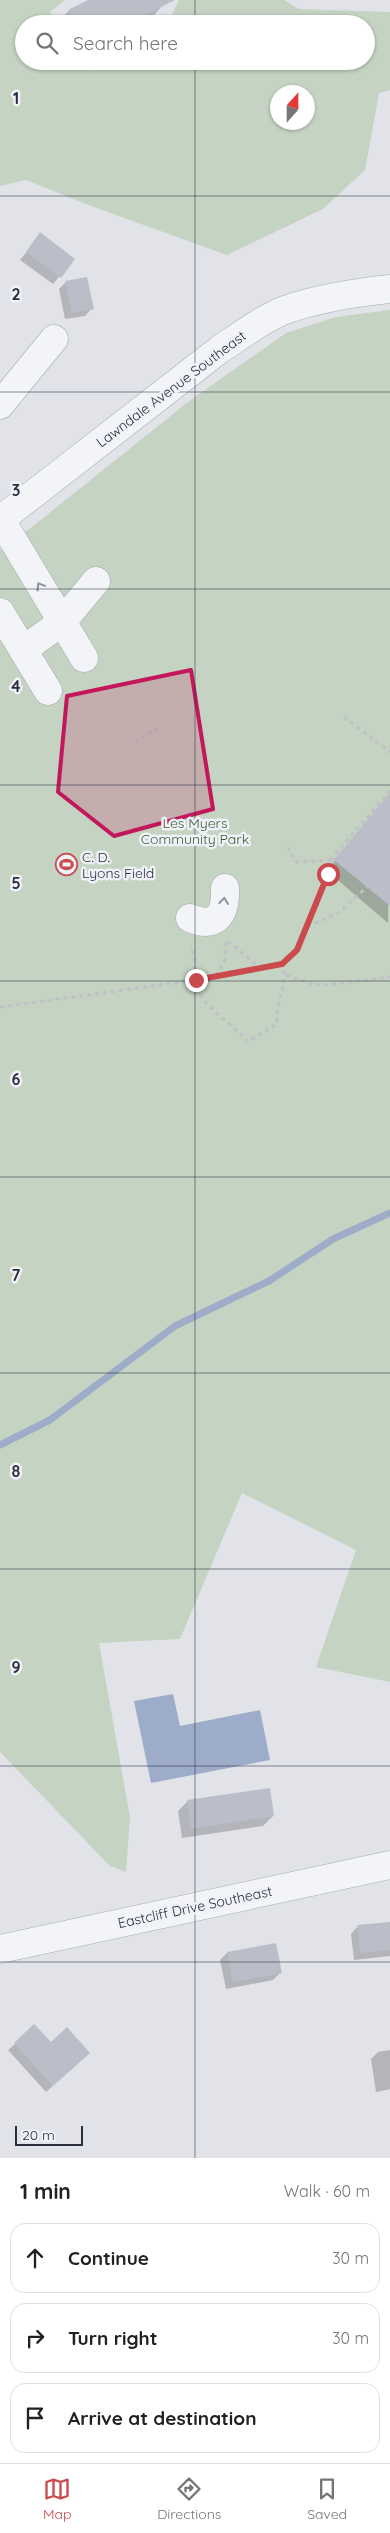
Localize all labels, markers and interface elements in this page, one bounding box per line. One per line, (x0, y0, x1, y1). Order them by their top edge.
search box (15, 15, 375, 70)
icon: search (33, 29, 61, 57)
text: Search here (73, 31, 178, 55)
north arrow (270, 85, 315, 130)
text: 1 (13, 88, 19, 108)
text: 2 (11, 284, 21, 304)
street label: Lawndale Avenue Southeast (93, 327, 250, 451)
text: 3 (12, 480, 20, 500)
one-way arrow (37, 583, 47, 592)
text: 4 (11, 676, 21, 696)
park label: Les Myers Community Park (141, 814, 249, 848)
place label: C. D. Lyons Field (82, 848, 154, 882)
sports icon: C. D. Lyons Field (54, 853, 78, 877)
route start (317, 863, 340, 886)
text: 5 (11, 873, 21, 893)
one-way arrow (218, 897, 229, 905)
route end (185, 969, 208, 992)
text: 6 (12, 1069, 21, 1089)
text: 7 (12, 1265, 21, 1285)
text: 8 (12, 1461, 21, 1481)
text: 9 (11, 1657, 21, 1677)
street label: Eastcliff Drive Southeast (116, 1882, 274, 1932)
scale bar (15, 2123, 82, 2146)
text: 20 m (22, 2126, 55, 2144)
text: 1 min (20, 2178, 71, 2204)
text: Walk · 60 m (284, 2181, 370, 2201)
icon: ahead (21, 2244, 49, 2272)
text: Continue (68, 2246, 149, 2270)
text: 30 m (332, 2248, 369, 2268)
icon: right (21, 2324, 49, 2352)
text: Turn right (68, 2326, 157, 2350)
text: 30 m (332, 2328, 369, 2348)
icon: arrive (21, 2404, 49, 2432)
text: Arrive at destination (68, 2406, 257, 2430)
tab: Map (43, 2475, 71, 2523)
tab: Directions (157, 2475, 221, 2523)
tab: Saved (307, 2475, 347, 2523)

